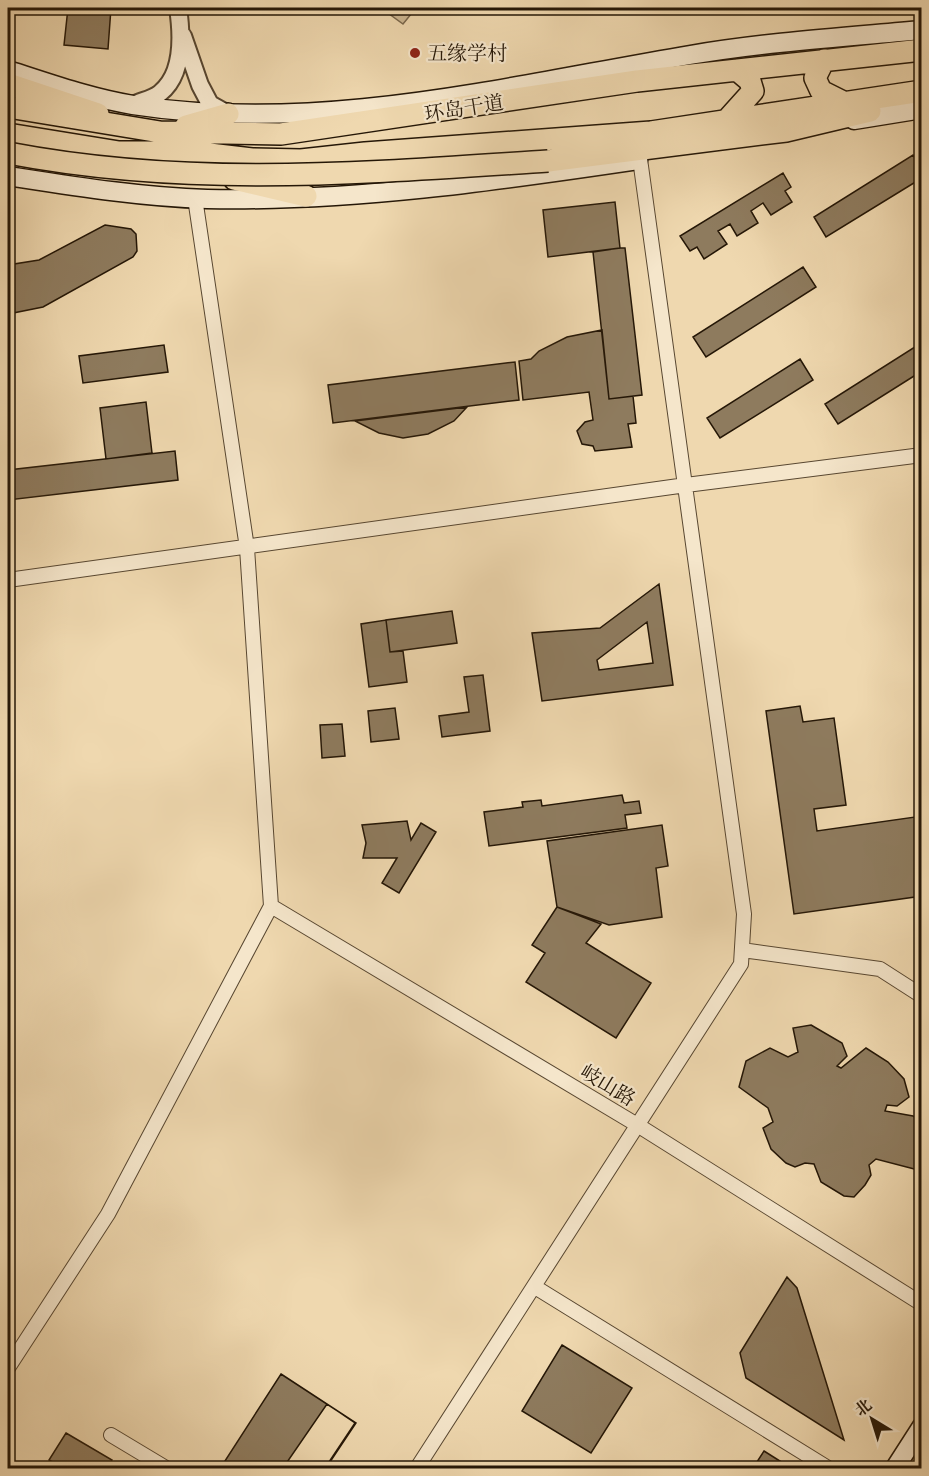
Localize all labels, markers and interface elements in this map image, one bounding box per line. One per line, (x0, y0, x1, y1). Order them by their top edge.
place label: 五缘学村 (427, 41, 507, 66)
marker: 五缘学村 (408, 46, 422, 60)
street label: 环岛干道 (423, 90, 506, 127)
street label: 岐山路 (576, 1059, 640, 1112)
north arrow (842, 1389, 902, 1449)
text: 北 (851, 1395, 876, 1421)

